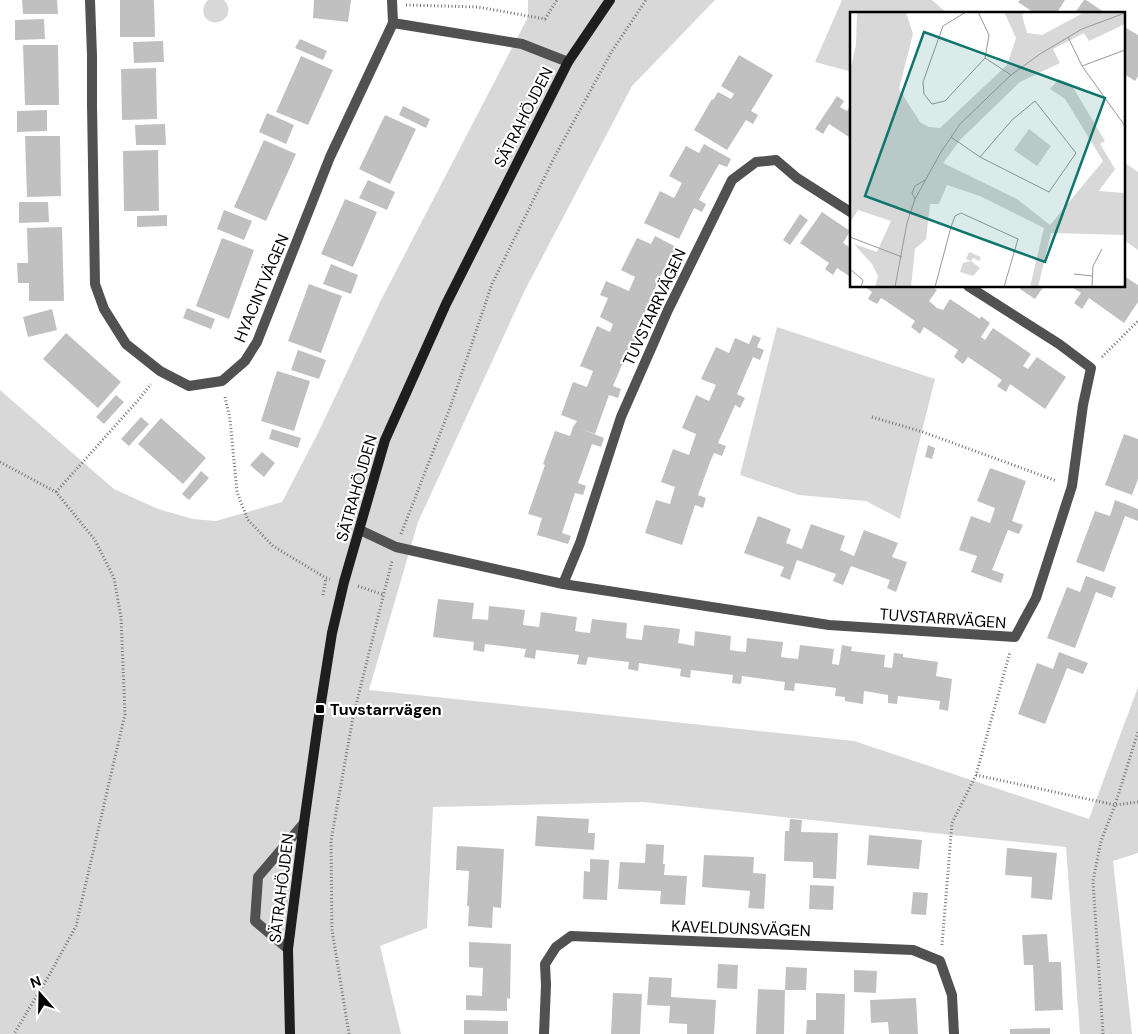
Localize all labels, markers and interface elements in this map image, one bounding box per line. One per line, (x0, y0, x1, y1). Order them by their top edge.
inset map (850, 12, 1126, 288)
street label: SÄTRAHÖJDEN (489, 63, 558, 171)
street label: HYACINTVÄGEN (229, 231, 294, 346)
street label: TUVSTARRVÄGEN (618, 245, 691, 369)
street label: SÄTRAHÖJDEN (331, 432, 382, 544)
street label: TUVSTARRVÄGEN (879, 604, 1007, 633)
place label: Tuvstarrvägen (330, 699, 442, 720)
marker: Tuvstarrvägen (314, 703, 326, 715)
street label: SÄTRAHÖJDEN (264, 832, 299, 944)
street label: KAVELDUNSVÄGEN (671, 916, 811, 941)
north arrow (15, 969, 65, 1019)
text: N (28, 972, 43, 992)

